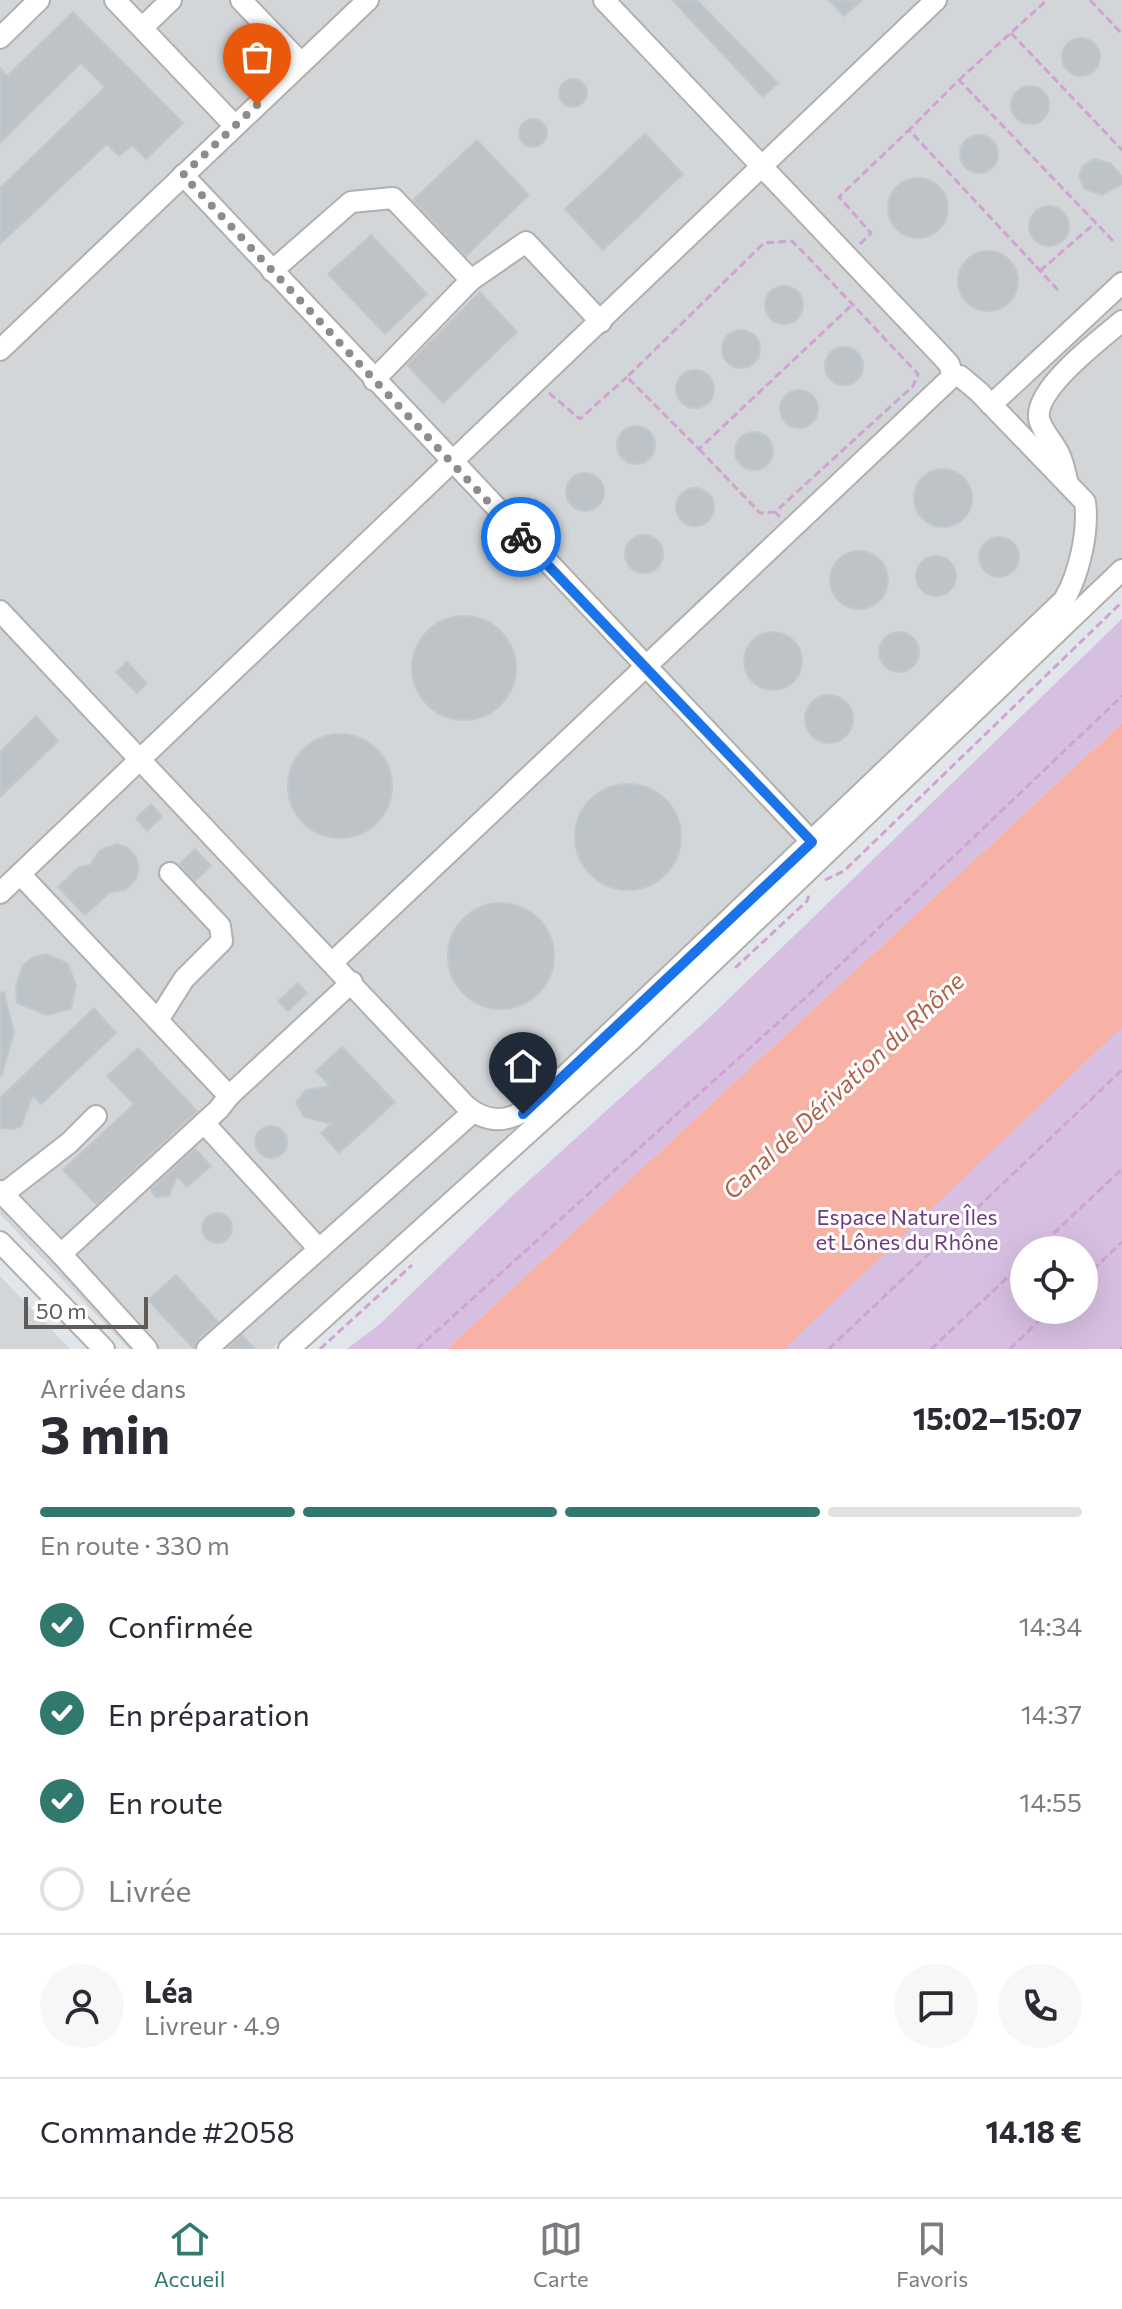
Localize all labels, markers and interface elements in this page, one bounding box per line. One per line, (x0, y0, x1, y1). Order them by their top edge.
pin (223, 23, 291, 105)
icon: bag (235, 35, 279, 79)
courier (481, 497, 561, 577)
icon: bike (499, 515, 543, 559)
water label: Canal de Dérivation du Rhône (716, 965, 970, 1204)
pin (489, 1032, 557, 1114)
icon: home (501, 1044, 545, 1088)
park label: Espace Nature Îles et Lônes du Rhône (816, 1203, 998, 1255)
map controls (1010, 1236, 1098, 1324)
button: locate (1010, 1236, 1098, 1324)
scale bar (24, 1293, 148, 1329)
text: 50 m (36, 1297, 86, 1324)
text: Arrivée dans (40, 1372, 186, 1403)
text: 15:02–15:07 (913, 1399, 1082, 1436)
text: 3 min (40, 1401, 170, 1465)
text: En route · 330 m (40, 1529, 230, 1560)
icon: check (40, 1603, 84, 1647)
text: Confirmée (108, 1607, 253, 1644)
text: 14:34 (1019, 1610, 1082, 1641)
icon: check (40, 1691, 84, 1735)
text: En préparation (108, 1695, 310, 1732)
text: 14:37 (1021, 1698, 1082, 1729)
icon: check (40, 1779, 84, 1823)
text: En route (108, 1783, 223, 1820)
text: 14:55 (1019, 1786, 1082, 1817)
text: Livrée (108, 1871, 191, 1908)
button: person (40, 1964, 124, 2048)
button: chat (894, 1964, 978, 2048)
button: phone (998, 1964, 1082, 2048)
text: Léa (144, 1972, 193, 2009)
text: Livreur · 4.9 (144, 2009, 280, 2040)
text: Commande #2058 (40, 2112, 295, 2149)
text: 14.18 € (985, 2112, 1082, 2149)
tab: Accueil (154, 2217, 225, 2292)
tab: Carte (533, 2217, 589, 2292)
tab: Favoris (896, 2217, 968, 2292)

